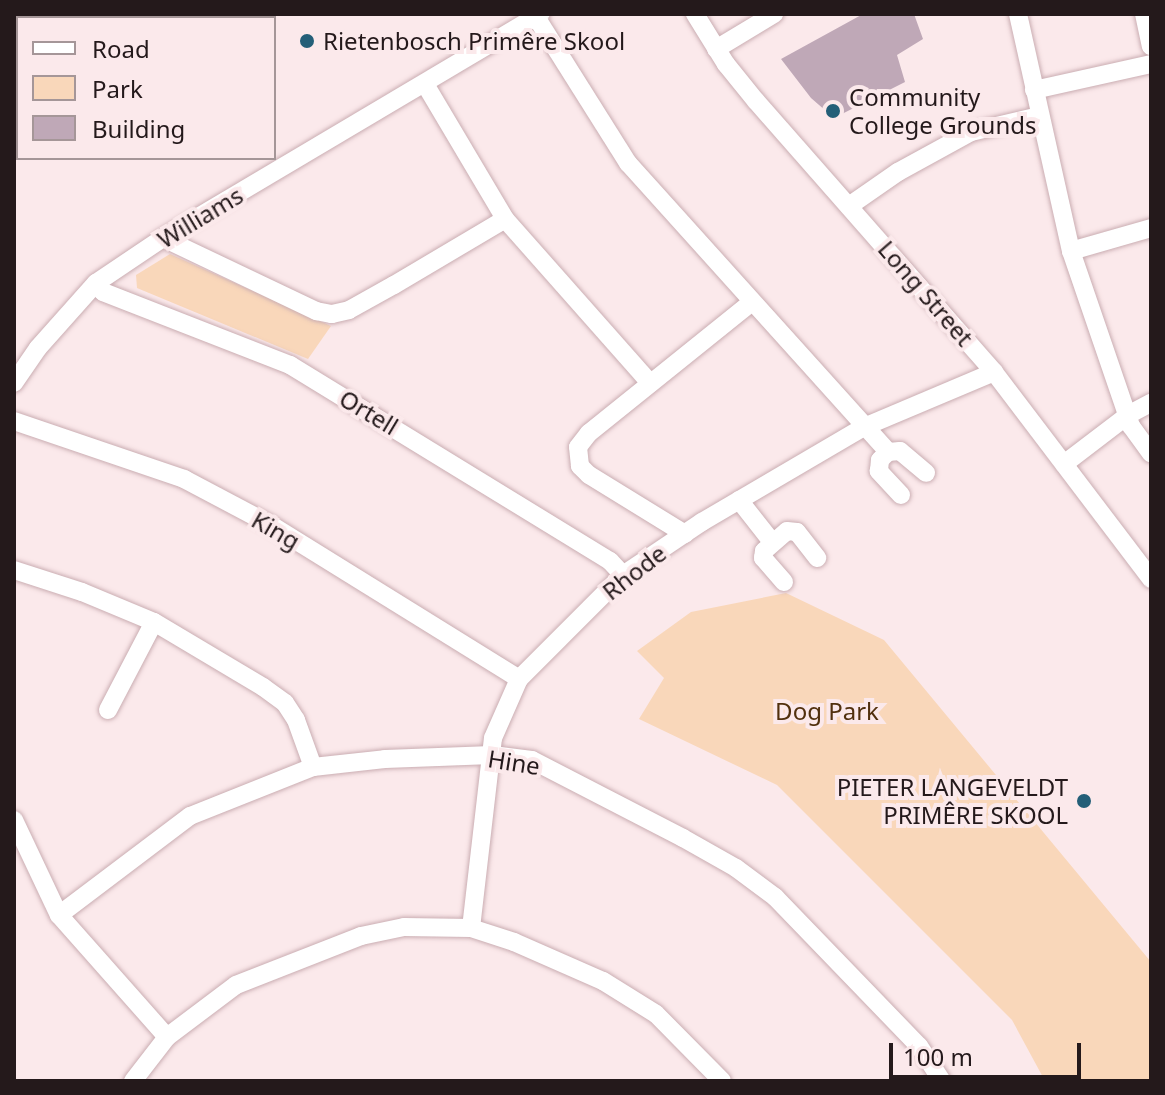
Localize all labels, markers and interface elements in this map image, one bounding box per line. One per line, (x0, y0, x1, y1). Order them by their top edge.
legend (16, 16, 276, 160)
place label: Rietenbosch Primêre Skool (323, 27, 625, 55)
text: Road (92, 32, 150, 65)
marker: Rietenbosch Primêre Skool (298, 32, 316, 50)
text: Park (92, 72, 143, 105)
place label: Community College Grounds (849, 83, 1036, 139)
marker: Community College Grounds (824, 102, 842, 120)
text: Building (92, 112, 185, 145)
street label: Williams (152, 180, 248, 254)
street label: Long Street (873, 235, 979, 351)
street label: Ortell (334, 383, 404, 441)
street label: King (247, 505, 305, 555)
street label: Rhode (597, 538, 671, 606)
park label: Dog Park (775, 697, 879, 725)
street label: Hine (486, 744, 542, 780)
place label: PIETER LANGEVELDT PRIMÊRE SKOOL (837, 773, 1068, 829)
marker: PIETER LANGEVELDT PRIMÊRE SKOOL (1075, 792, 1093, 810)
scale bar (893, 1027, 1085, 1077)
text: 100 m (903, 1040, 973, 1073)

